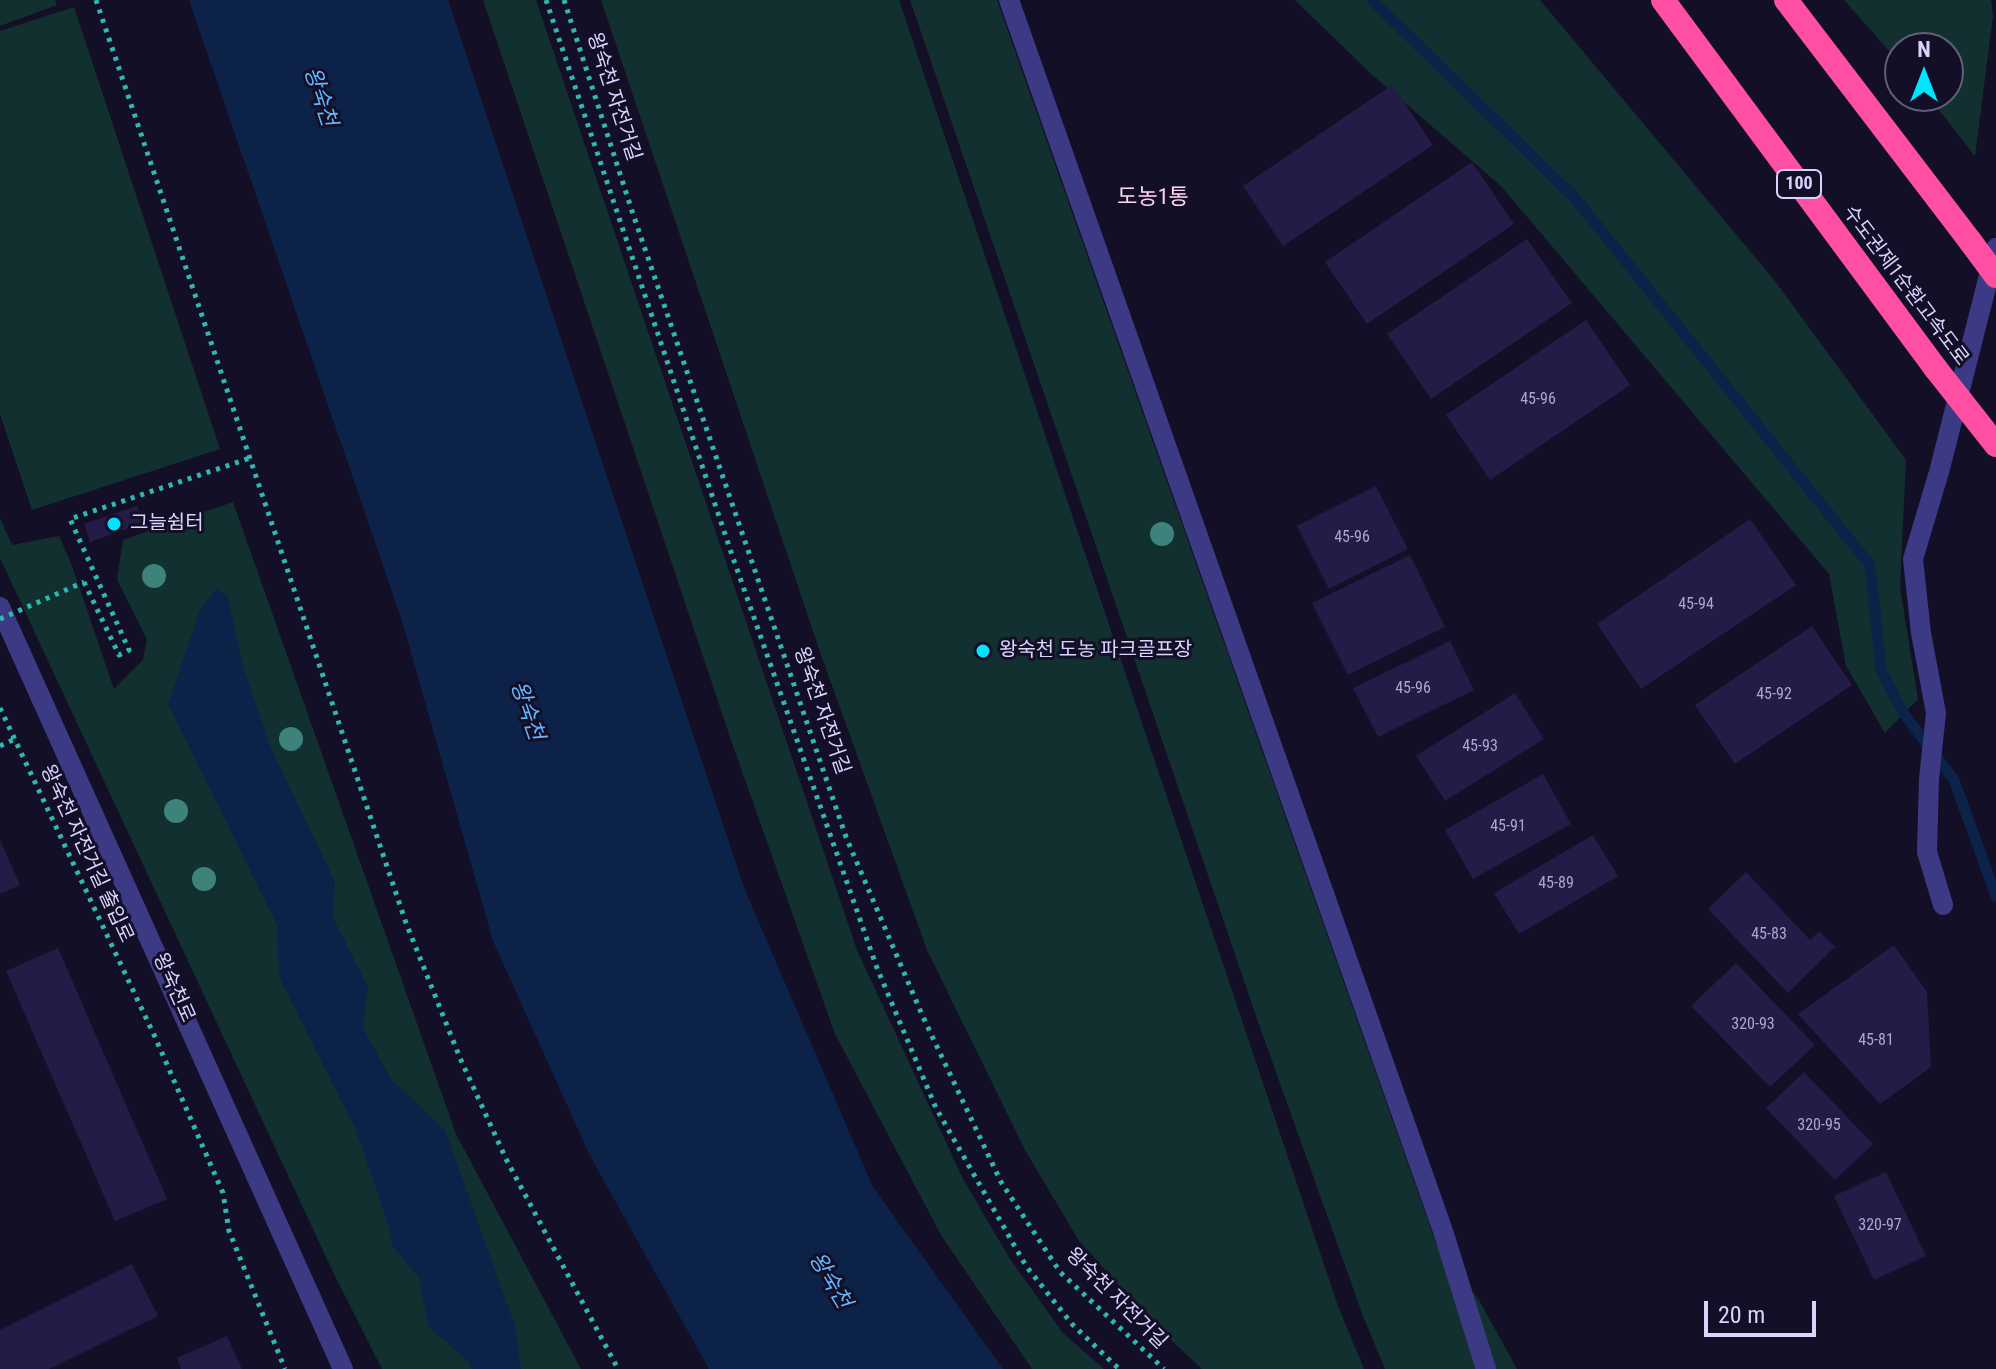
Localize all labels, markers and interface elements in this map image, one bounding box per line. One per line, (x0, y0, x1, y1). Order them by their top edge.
street label: 왕숙천 자전거길 (581, 30, 645, 164)
north arrow (1884, 32, 1964, 112)
text: N (1917, 37, 1931, 62)
water label: 왕숙천 (297, 64, 341, 130)
road number: 100 (1777, 170, 1821, 198)
district label: 도농1통 (1117, 185, 1189, 211)
street label: 수도권제1순환고속도로 (1837, 201, 1973, 371)
house number: 45-96 (1520, 390, 1556, 410)
place label: 그늘쉼터 (130, 512, 204, 536)
marker: 그늘쉼터 (105, 515, 123, 533)
house number: 45-96 (1334, 528, 1370, 548)
house number: 45-94 (1678, 595, 1714, 615)
place label: 왕숙천 도농 파크골프장 (999, 639, 1192, 663)
marker: 왕숙천 도농 파크골프장 (974, 642, 992, 660)
street label: 왕숙천 자전거길 (788, 644, 854, 778)
water label: 왕숙천 (504, 678, 548, 744)
house number: 45-96 (1395, 679, 1431, 699)
house number: 45-92 (1756, 685, 1792, 705)
house number: 45-93 (1462, 737, 1498, 757)
street label: 왕숙천 자전거길 출입로 (34, 761, 138, 947)
house number: 45-91 (1490, 817, 1526, 837)
house number: 45-89 (1538, 874, 1574, 894)
house number: 45-83 (1751, 925, 1787, 945)
street label: 왕숙천로 (147, 950, 199, 1026)
house number: 320-93 (1731, 1015, 1775, 1035)
house number: 45-81 (1858, 1031, 1894, 1051)
house number: 320-95 (1797, 1116, 1841, 1136)
house number: 320-97 (1858, 1216, 1902, 1236)
street label: 왕숙천 자전거길 (1060, 1243, 1172, 1355)
water label: 왕숙천 (802, 1248, 856, 1314)
scale bar (1708, 1285, 1820, 1335)
text: 20 m (1718, 1301, 1765, 1329)

